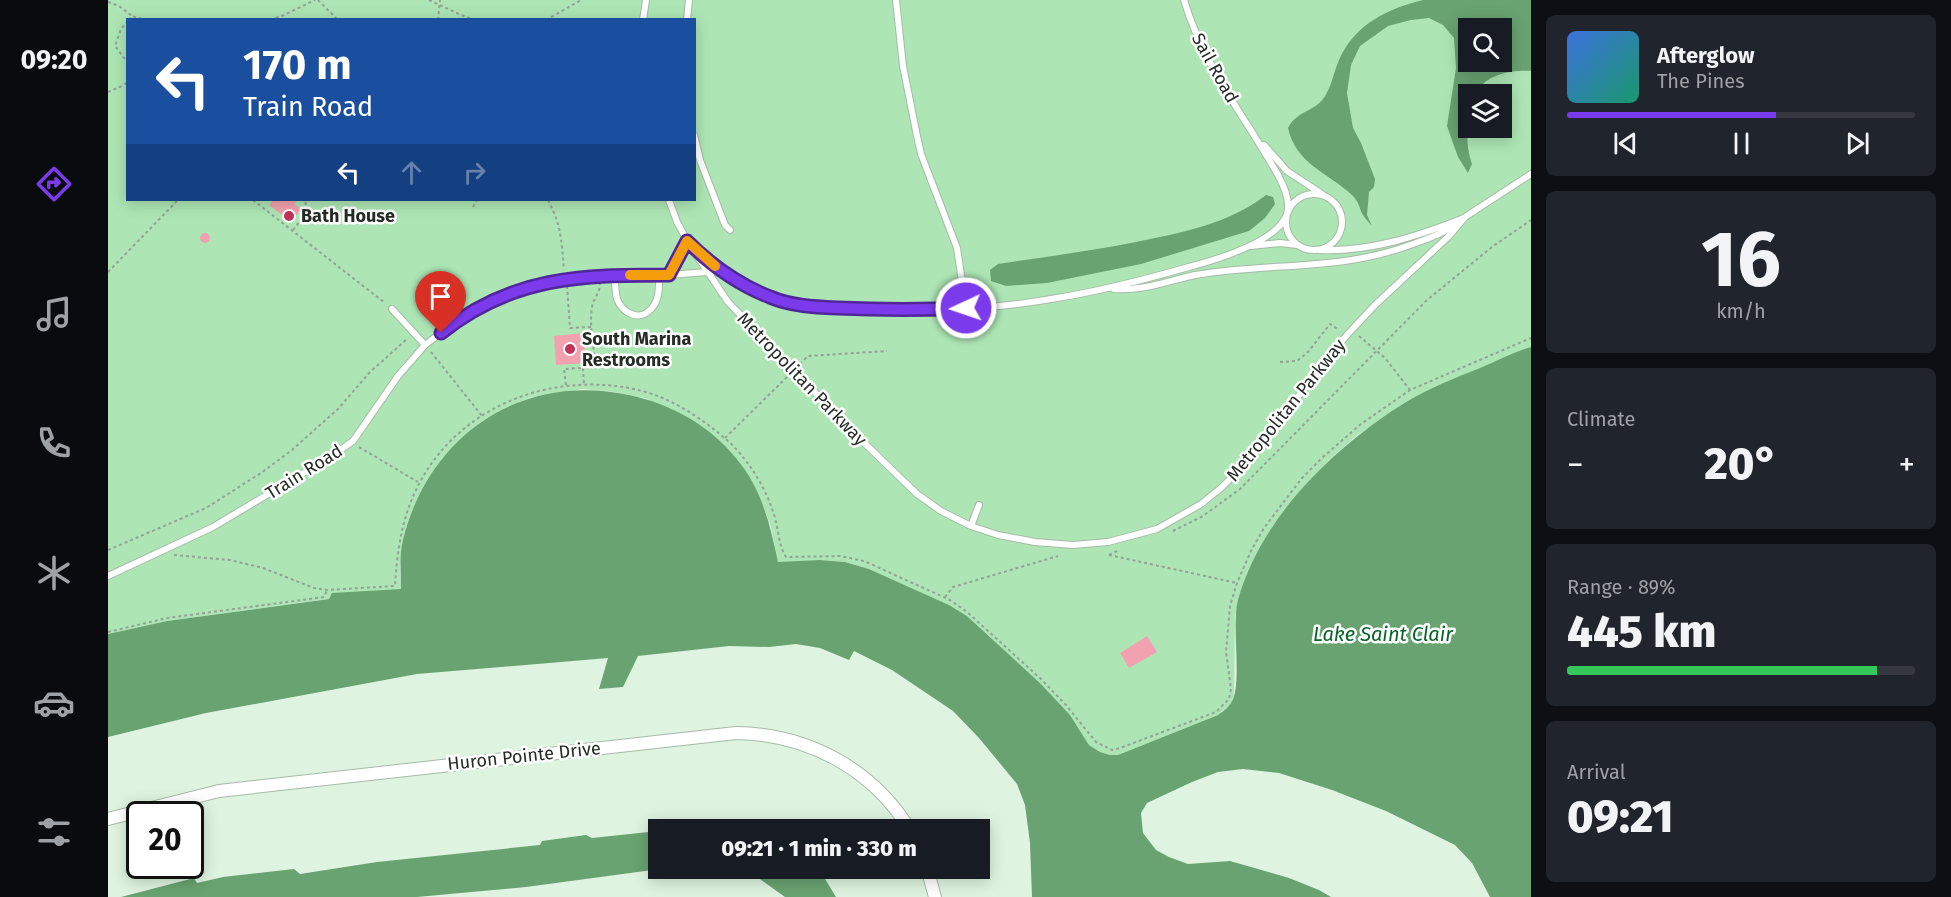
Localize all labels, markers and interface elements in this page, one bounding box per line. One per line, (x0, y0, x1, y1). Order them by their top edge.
map controls (1458, 18, 1512, 138)
button: search (1458, 18, 1512, 72)
street label: Sail Road (1187, 29, 1243, 107)
text: 170 m (243, 40, 352, 90)
icon: left (144, 42, 222, 120)
text: Afterglow (1657, 42, 1754, 69)
text: 09:20 (21, 44, 87, 76)
text: The Pines (1657, 69, 1744, 93)
button: layers (1458, 84, 1512, 138)
text: Train Road (243, 91, 373, 123)
icon: previous (1609, 127, 1642, 160)
icon: pause (1725, 127, 1758, 160)
icon: next (1841, 127, 1874, 160)
icon: left (332, 156, 365, 189)
icon: ahead (395, 156, 428, 189)
icon: right (458, 156, 491, 189)
icon: directions (33, 163, 75, 205)
place label: Bath House (301, 205, 395, 227)
marker: Bath House (282, 209, 296, 223)
text: 16 (1701, 213, 1781, 307)
pin (415, 271, 466, 333)
position arrow (934, 276, 998, 340)
icon: arrive (424, 280, 457, 313)
icon: music (33, 293, 75, 335)
text: km/h (1716, 299, 1766, 323)
street label: Metropolitan Parkway (733, 308, 871, 450)
place label: South Marina Restrooms (582, 328, 691, 371)
street label: Metropolitan Parkway (1222, 334, 1350, 486)
marker: South Marina Restrooms (563, 342, 577, 356)
text: Climate (1567, 407, 1635, 431)
icon: phone (33, 422, 75, 464)
text: 20° (1704, 437, 1778, 491)
street label: Train Road (261, 440, 347, 504)
text: − (1567, 445, 1584, 485)
text: + (1899, 445, 1915, 485)
icon: climate (33, 552, 75, 594)
text: Range · 89% (1567, 575, 1676, 599)
text: 445 km (1567, 605, 1716, 659)
water label: Lake Saint Clair (1313, 622, 1454, 646)
icon: car (33, 682, 75, 724)
street label: Huron Pointe Drive (446, 737, 602, 775)
text: Arrival (1567, 760, 1626, 784)
text: 09:21 (1567, 790, 1674, 844)
speed limit sign: 20 (126, 801, 204, 879)
icon: filters (33, 811, 75, 853)
text: 09:21 · 1 min · 330 m (721, 835, 917, 862)

